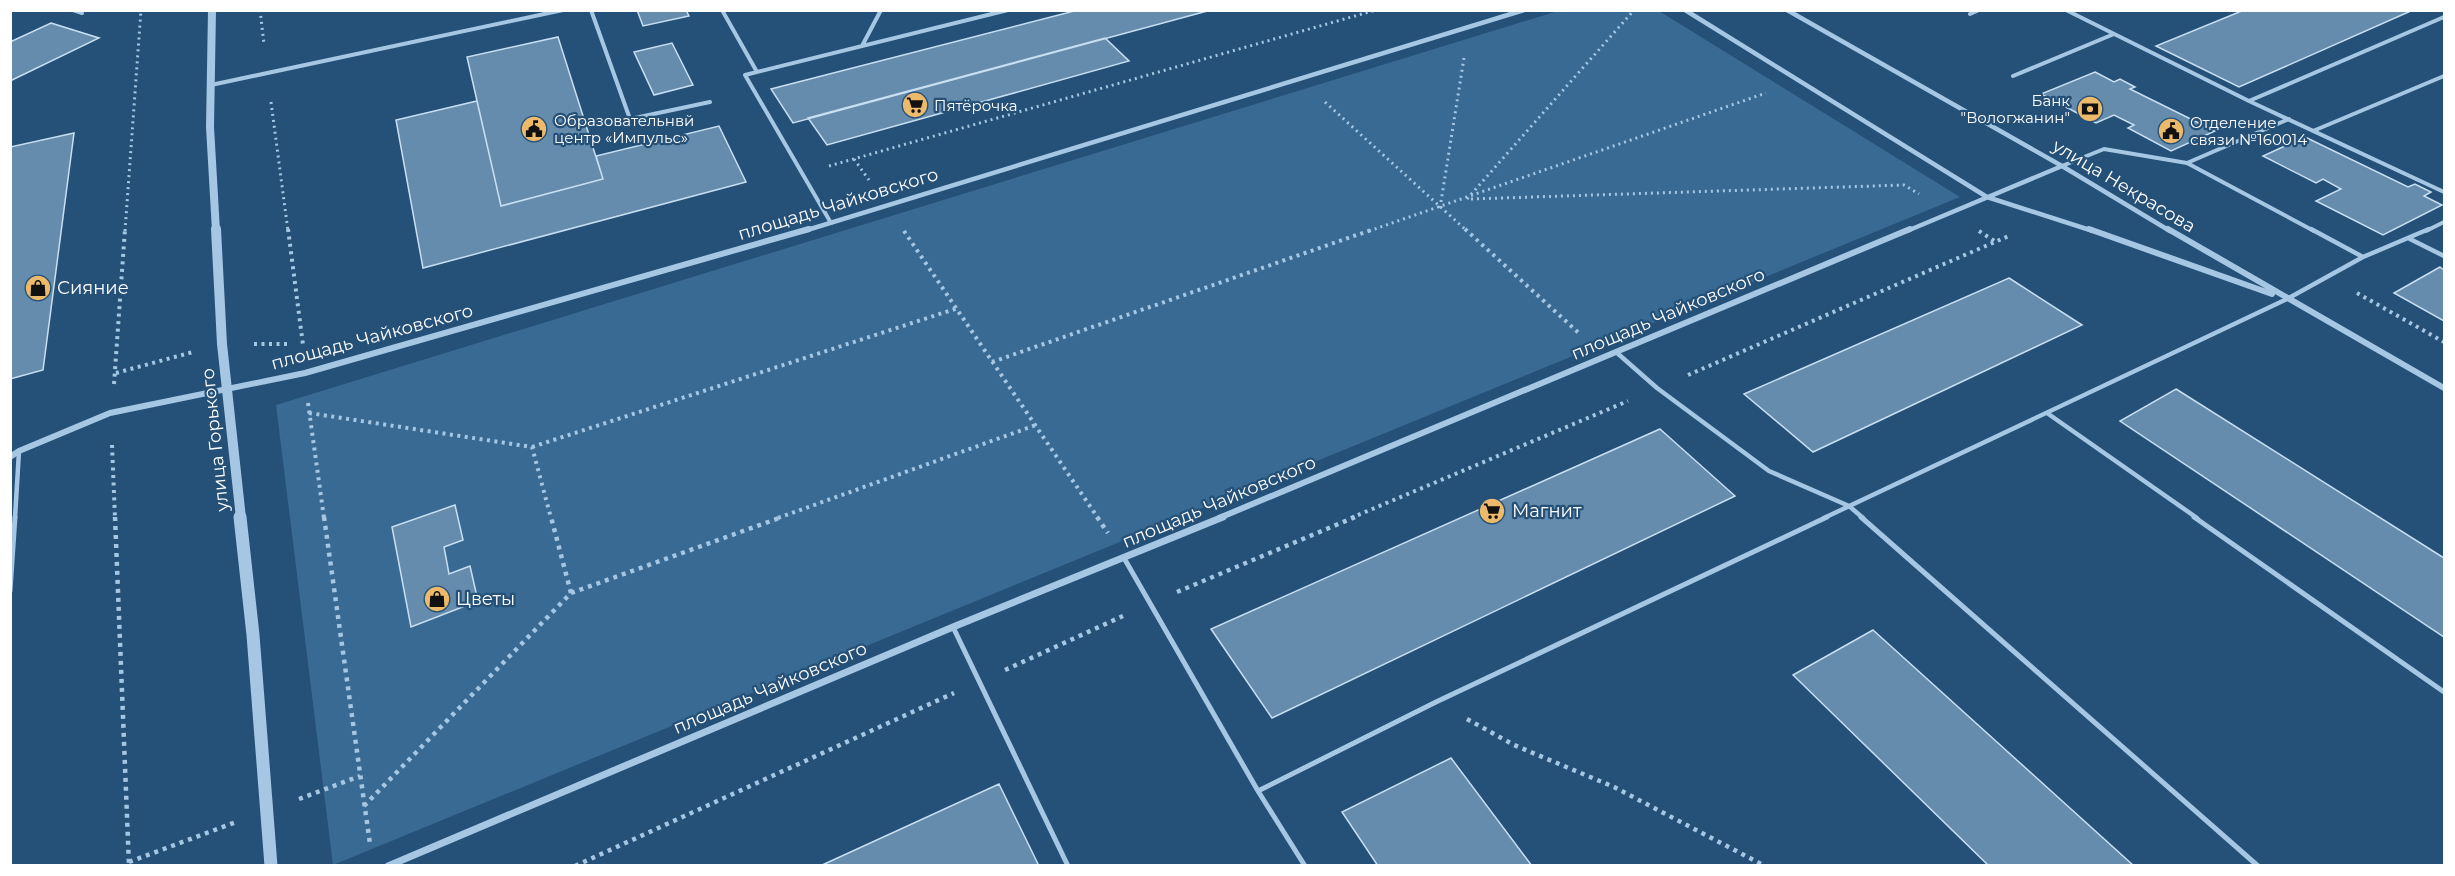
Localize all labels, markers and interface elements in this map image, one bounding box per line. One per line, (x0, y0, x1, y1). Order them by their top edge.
supermarket icon: Пятёрочка (900, 90, 930, 120)
place label: Банк "Вологжанин" (1961, 91, 2070, 127)
bank icon: Банк "Вологжанин" (2075, 94, 2105, 124)
place label: Пятёрочка (934, 96, 1018, 115)
place label: Образовательнвй центр «Импульс» (554, 111, 694, 147)
place label: Отделение связи №160014 (2190, 113, 2307, 149)
public building icon: Образовательнвй центр «Импульс» (519, 114, 549, 144)
public building icon: Отделение связи №160014 (2156, 116, 2186, 146)
street label: улица Некрасова (2048, 134, 2199, 237)
street label: площадь Чайковского (735, 163, 941, 245)
street label: площадь Чайковского (1568, 263, 1768, 365)
shop icon: Сияние (23, 273, 53, 303)
place label: Сияние (57, 277, 129, 299)
street label: площадь Чайковского (269, 299, 475, 375)
street label: улица Горького (197, 367, 234, 514)
street label: площадь Чайковского (1119, 451, 1319, 553)
supermarket icon: Магнит (1477, 496, 1507, 526)
place label: Магнит (1512, 500, 1582, 522)
shop icon: Цветы (422, 584, 452, 614)
place label: Цветы (456, 588, 515, 610)
street label: площадь Чайковского (670, 637, 870, 739)

